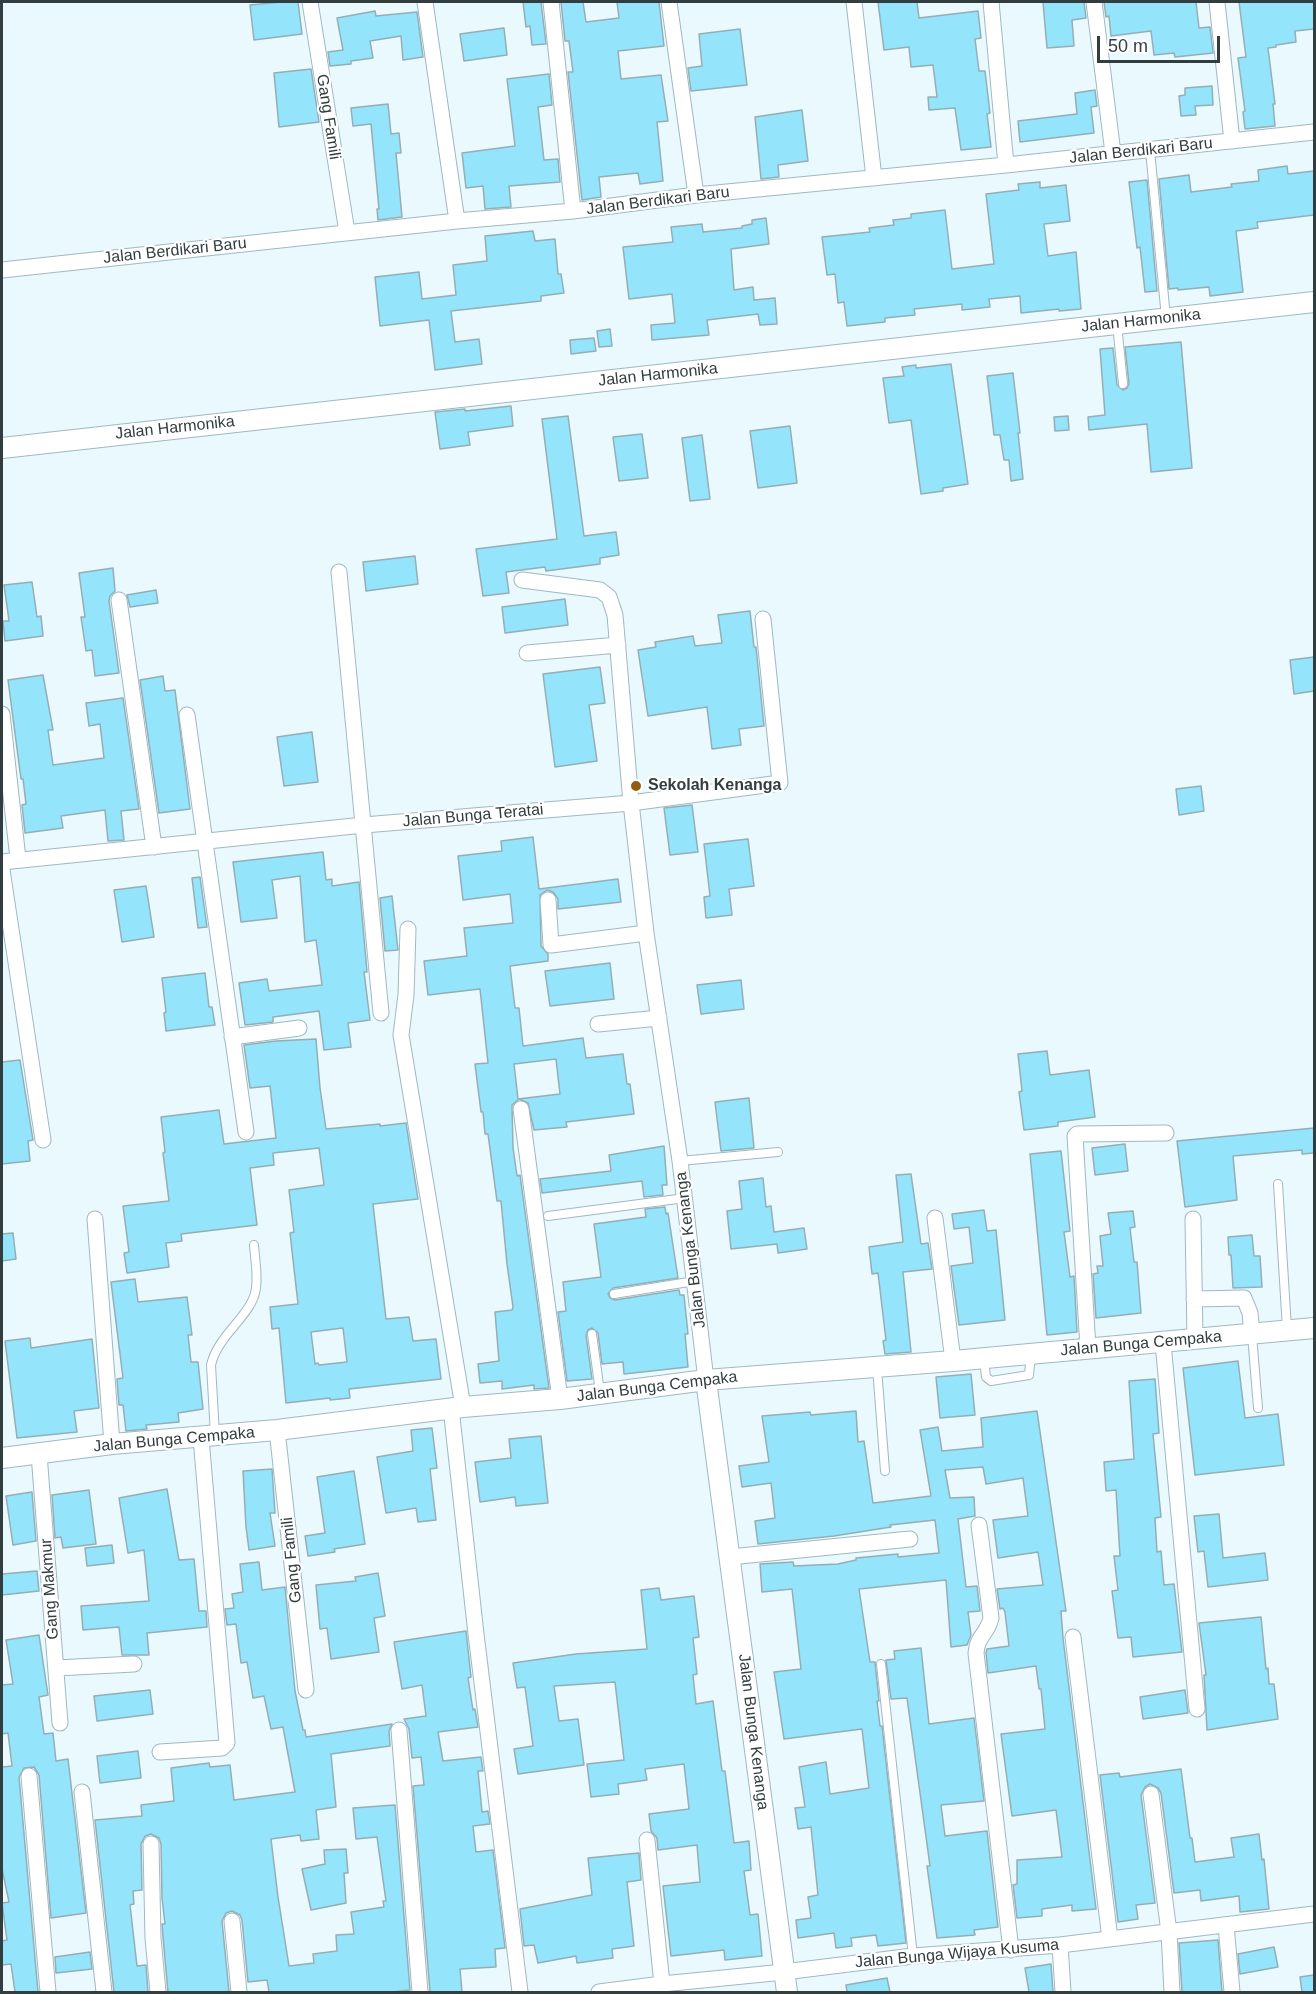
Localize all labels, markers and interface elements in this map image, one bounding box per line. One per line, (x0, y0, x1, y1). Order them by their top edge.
scale bar (1100, 24, 1223, 62)
text: 50 m (1108, 36, 1148, 56)
street label: Gang Famili (312, 73, 344, 161)
street label: Jalan Berdikari Baru (1068, 134, 1214, 168)
street label: Jalan Berdikari Baru (585, 183, 731, 219)
street label: Jalan Berdikari Baru (102, 234, 248, 268)
street label: Jalan Harmonika (1080, 305, 1202, 337)
street label: Jalan Harmonika (597, 359, 719, 391)
street label: Jalan Harmonika (114, 412, 236, 444)
place label: Sekolah Kenanga (648, 776, 781, 796)
marker: Sekolah Kenanga (629, 779, 643, 793)
street label: Jalan Bunga Teratai (402, 800, 544, 832)
street label: Jalan Bunga Kenanga (672, 1171, 710, 1329)
street label: Jalan Bunga Cempaka (1060, 1327, 1222, 1361)
street label: Jalan Bunga Cempaka (575, 1368, 739, 1406)
street label: Jalan Bunga Cempaka (93, 1423, 255, 1457)
street label: Gang Famili (278, 1516, 306, 1604)
street label: Gang Makmur (37, 1538, 63, 1640)
street label: Jalan Bunga Kenanga (734, 1653, 772, 1811)
street label: Jalan Bunga Wijaya Kusuma (854, 1936, 1060, 1972)

